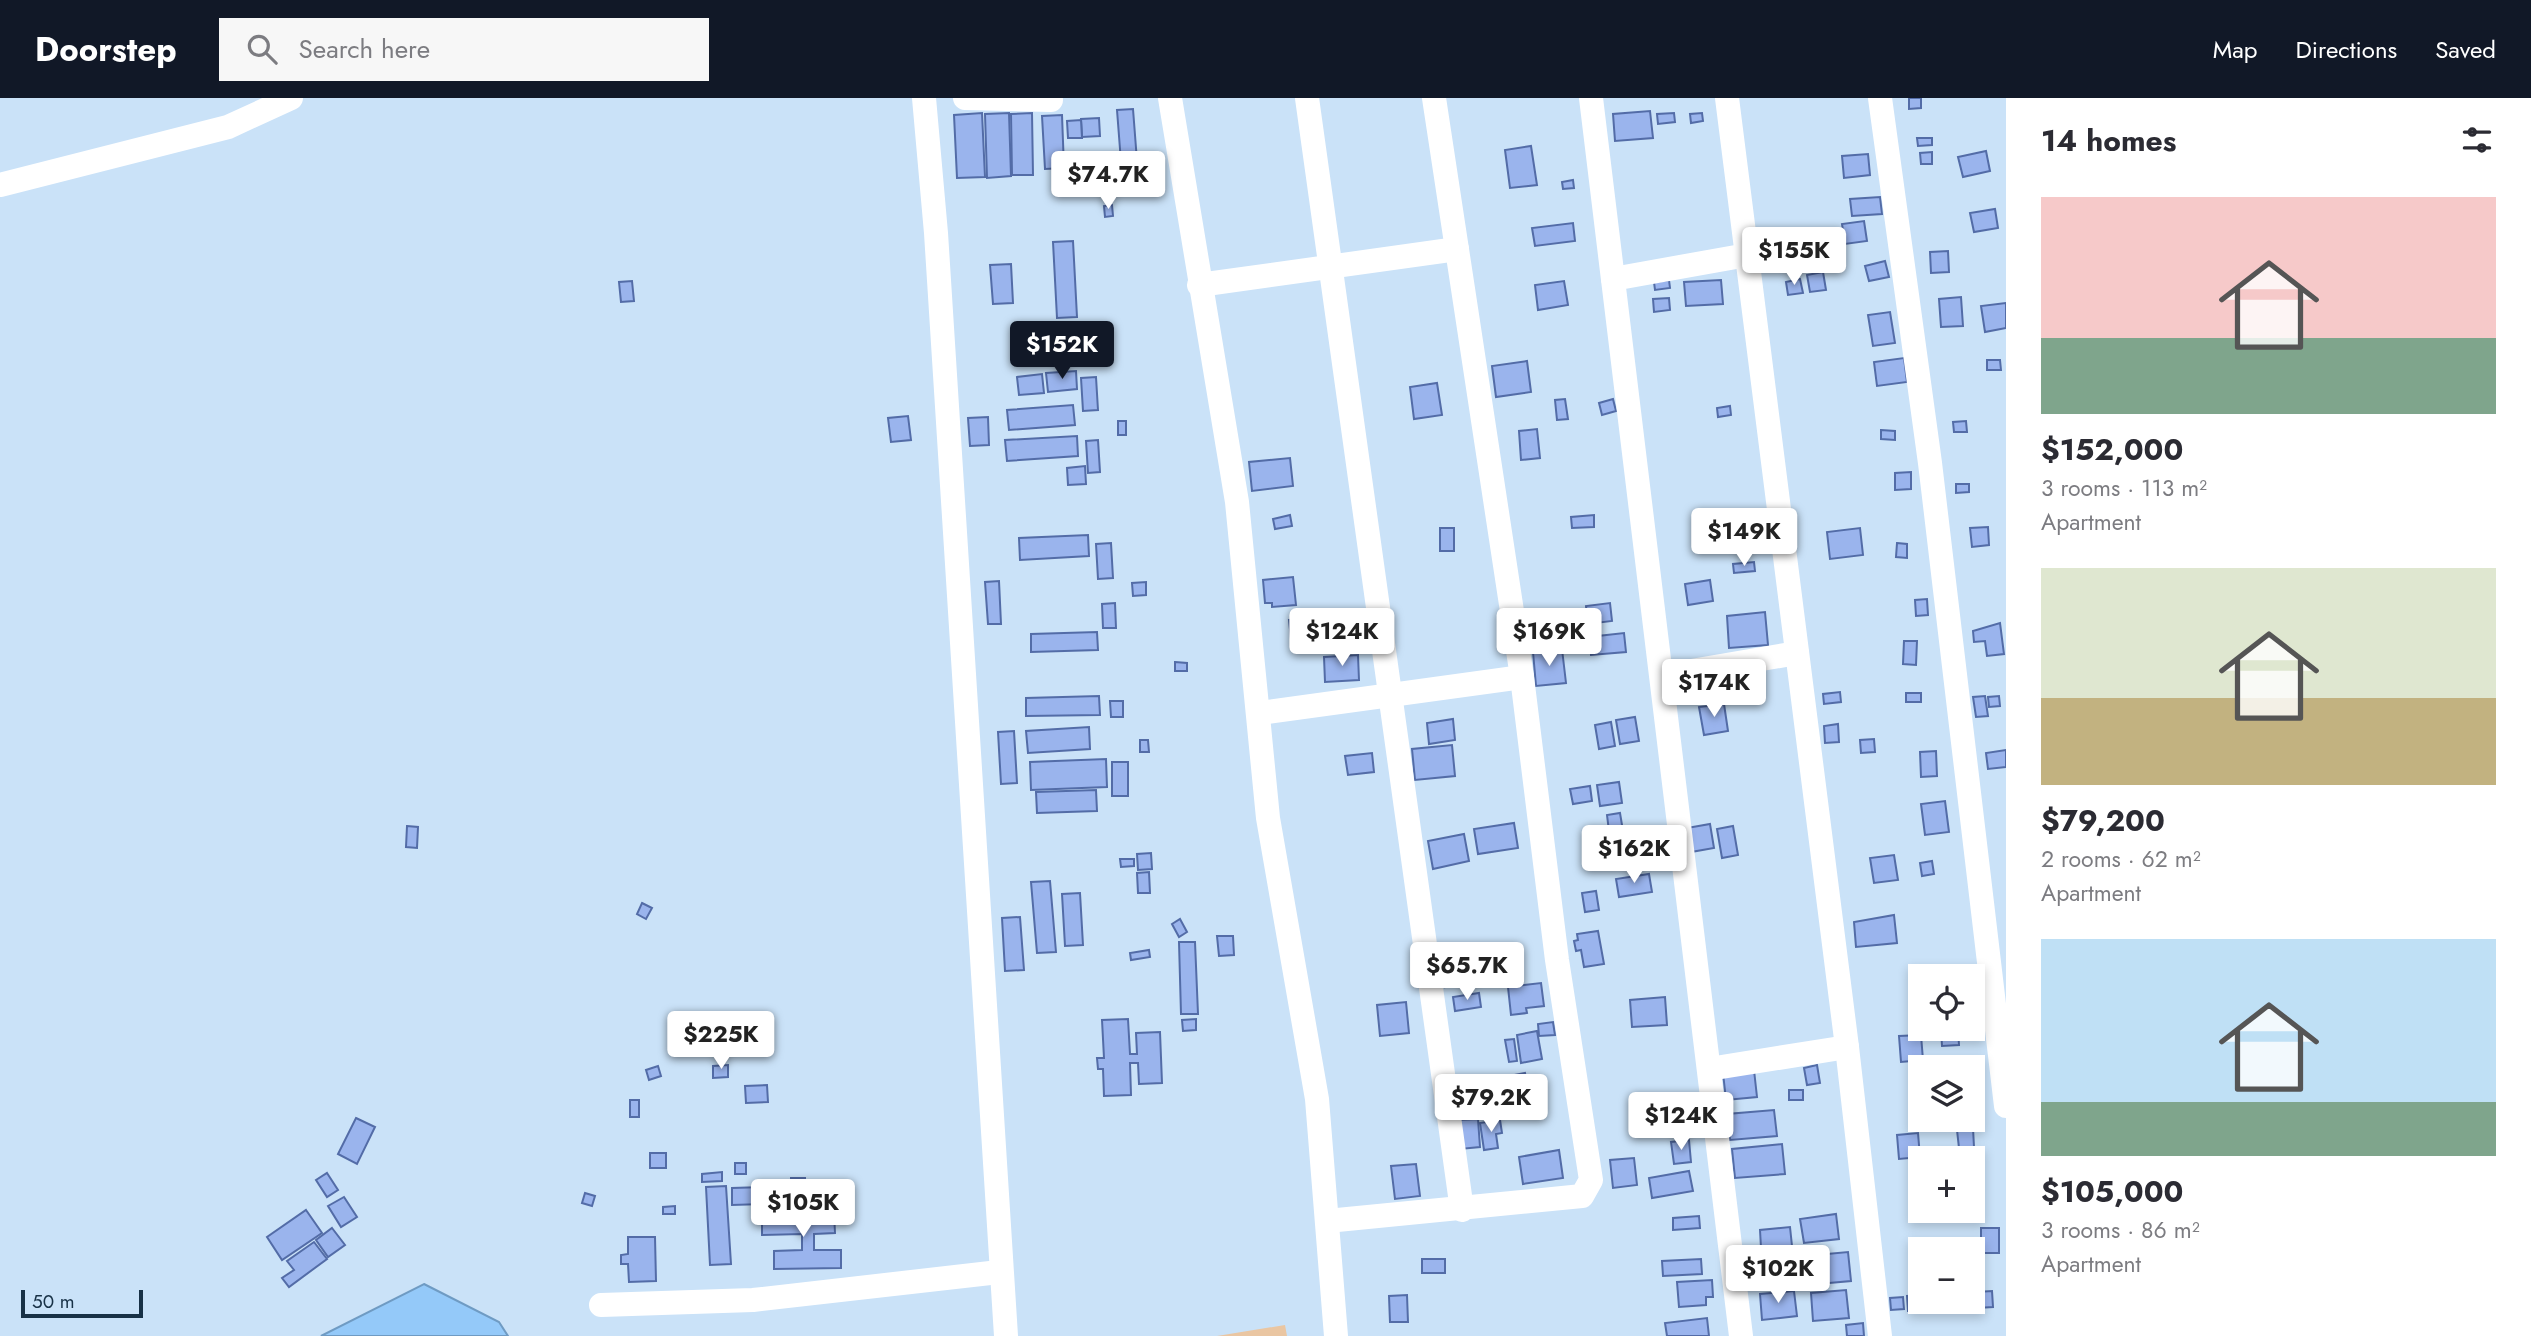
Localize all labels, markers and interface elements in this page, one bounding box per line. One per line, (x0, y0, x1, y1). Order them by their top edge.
search box (219, 18, 709, 81)
text: Doorstep (35, 26, 177, 73)
icon: search (243, 30, 281, 68)
text: Search here (299, 30, 430, 68)
text: Map (2213, 32, 2258, 67)
text: Directions (2296, 32, 2397, 67)
text: Saved (2435, 32, 2496, 67)
text: 14 homes (2041, 119, 2176, 162)
icon: filters (2458, 121, 2496, 159)
pin: $74.7K (1051, 152, 1165, 211)
text: $74.7K (1067, 157, 1149, 191)
pin: $155K (1745, 228, 1843, 287)
text: $155K (1758, 233, 1830, 267)
icon: home (2206, 242, 2332, 368)
pin: $152K (1013, 322, 1111, 381)
text: $152K (1026, 327, 1098, 361)
text: $152,000 (2041, 428, 2183, 471)
text: 3 rooms · 113 m² (2041, 471, 2207, 505)
text: Apartment (2041, 505, 2141, 539)
pin: $149K (1695, 508, 1793, 568)
text: $149K (1707, 514, 1781, 548)
pin: $124K (1293, 608, 1391, 668)
pin: $169K (1500, 608, 1598, 668)
icon: home (2206, 613, 2332, 739)
text: $124K (1305, 614, 1379, 648)
text: $169K (1513, 614, 1585, 648)
pin: $174K (1665, 660, 1763, 719)
text: $174K (1678, 665, 1750, 699)
text: $79,200 (2041, 799, 2165, 842)
pin: $162K (1585, 826, 1683, 885)
text: $162K (1598, 831, 1670, 865)
text: 2 rooms · 62 m² (2041, 842, 2201, 876)
text: Apartment (2041, 876, 2141, 910)
pin: $65.7K (1410, 942, 1524, 1002)
text: $65.7K (1426, 948, 1508, 982)
map controls (1908, 964, 1985, 1314)
button: locate (1908, 964, 1985, 1041)
icon: home (2206, 984, 2332, 1110)
pin: $225K (672, 1012, 770, 1071)
text: $225K (683, 1017, 759, 1051)
button: layers (1908, 1055, 1985, 1132)
pin: $79.2K (1434, 1074, 1548, 1134)
text: $79.2K (1451, 1080, 1531, 1114)
pin: $124K (1632, 1093, 1730, 1152)
text: $124K (1644, 1098, 1718, 1132)
button: + (1908, 1146, 1985, 1223)
text: $105,000 (2041, 1170, 2183, 1213)
pin: $105K (754, 1180, 852, 1239)
text: $105K (767, 1185, 839, 1219)
text: 3 rooms · 86 m² (2041, 1213, 2200, 1247)
button: − (1908, 1237, 1985, 1314)
pin: $102K (1729, 1246, 1827, 1305)
text: Apartment (2041, 1247, 2141, 1281)
text: $102K (1742, 1251, 1814, 1285)
scale bar (21, 1287, 144, 1319)
text: 50 m (32, 1288, 75, 1315)

